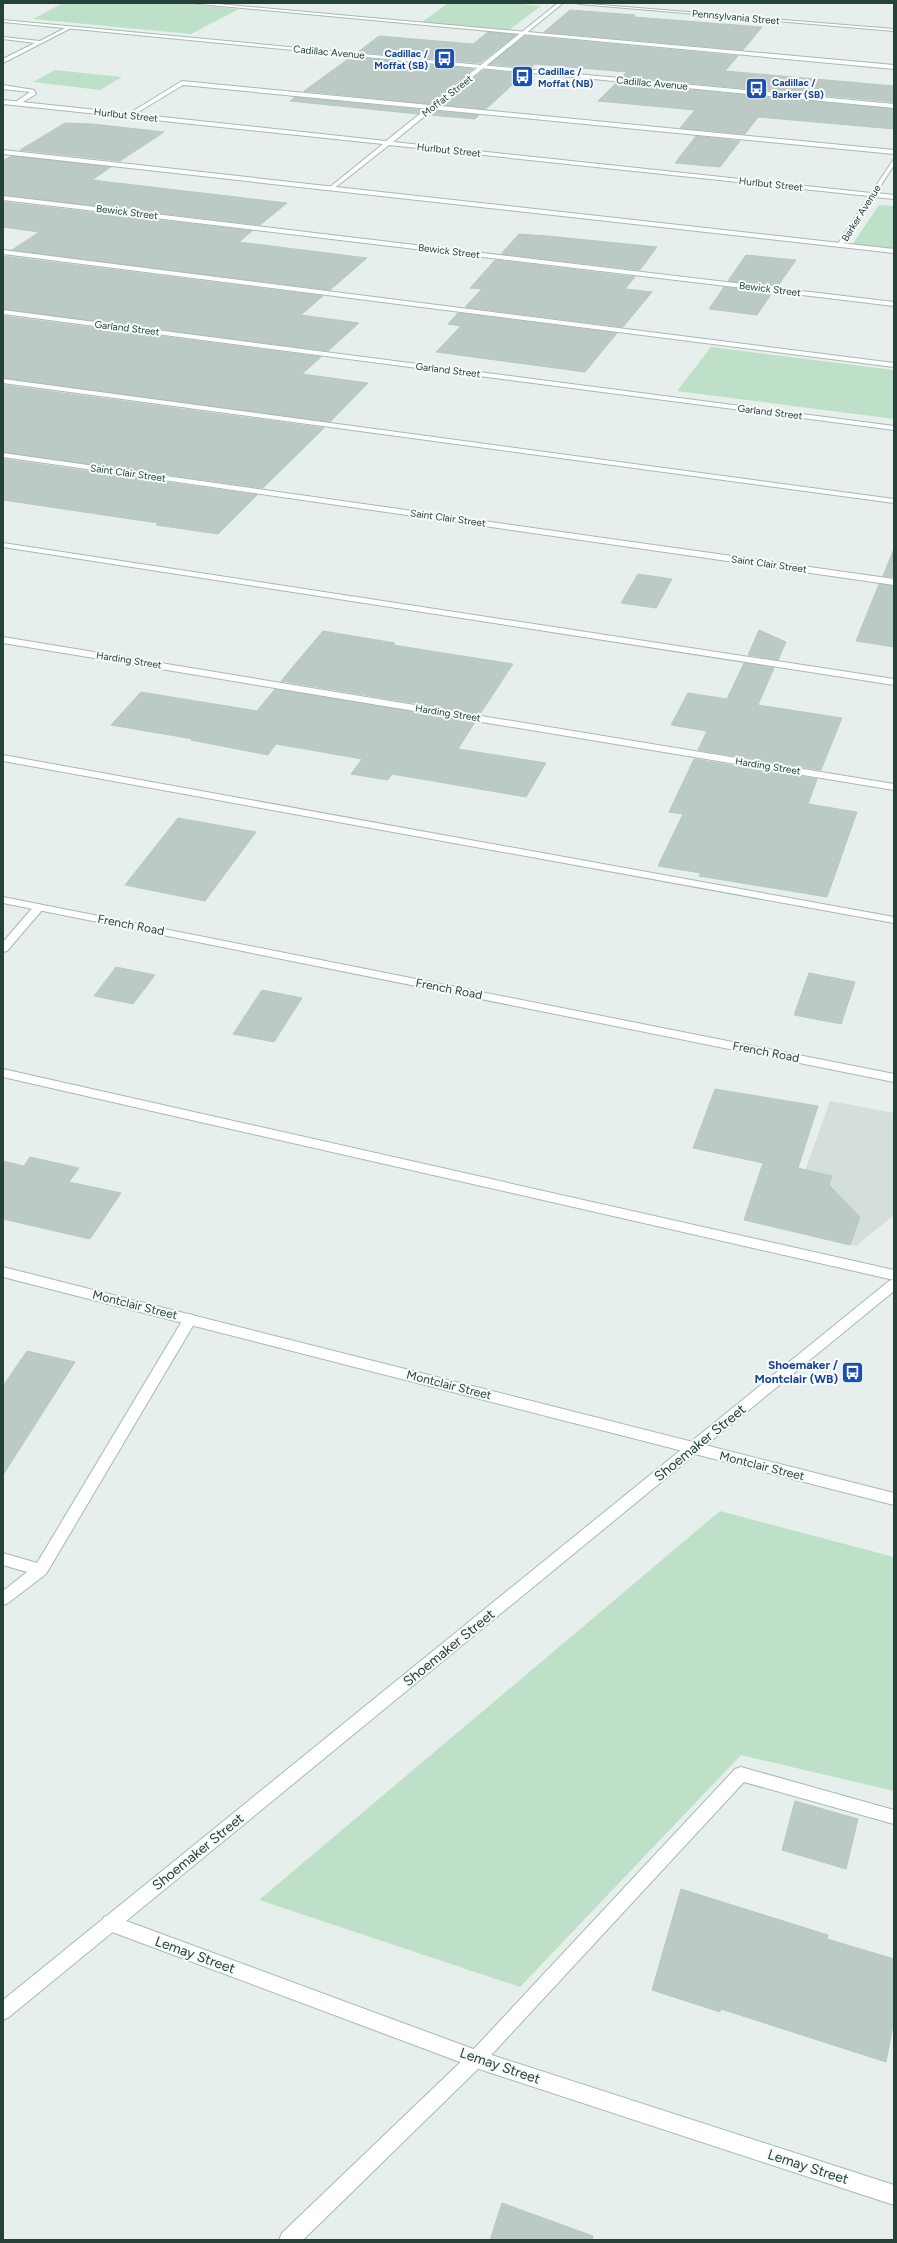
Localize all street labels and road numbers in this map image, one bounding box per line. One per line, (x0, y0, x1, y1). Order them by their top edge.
street label: Pennsylvania Street (692, 7, 781, 27)
street label: Cadillac Avenue (293, 42, 366, 62)
street label: Moffat Street (419, 72, 475, 120)
street label: Cadillac Avenue (616, 73, 689, 93)
street label: Hurlbut Street (93, 105, 159, 125)
street label: Hurlbut Street (416, 140, 482, 160)
street label: Hurlbut Street (738, 174, 804, 194)
street label: Barker Avenue (838, 182, 884, 244)
street label: Bewick Street (95, 202, 159, 222)
street label: Bewick Street (417, 241, 481, 261)
street label: Bewick Street (738, 279, 802, 299)
street label: Garland Street (94, 318, 160, 338)
street label: Garland Street (415, 360, 481, 380)
street label: Garland Street (737, 402, 803, 422)
street label: Saint Clair Street (89, 461, 167, 485)
street label: Saint Clair Street (409, 506, 487, 530)
street label: Saint Clair Street (730, 552, 808, 576)
street label: Harding Street (95, 648, 163, 672)
street label: Harding Street (414, 701, 482, 725)
street label: Harding Street (734, 754, 802, 778)
street label: French Road (97, 912, 165, 938)
street label: French Road (415, 976, 483, 1002)
street label: French Road (732, 1039, 800, 1065)
street label: Montclair Street (91, 1288, 179, 1322)
street label: Montclair Street (405, 1368, 493, 1402)
street label: Shoemaker Street (651, 1401, 749, 1485)
street label: Montclair Street (718, 1449, 806, 1483)
street label: Shoemaker Street (400, 1606, 498, 1690)
street label: Shoemaker Street (149, 1810, 247, 1894)
street label: Lemay Street (153, 1933, 237, 1977)
street label: Lemay Street (458, 2044, 542, 2088)
street label: Lemay Street (765, 2146, 851, 2188)

